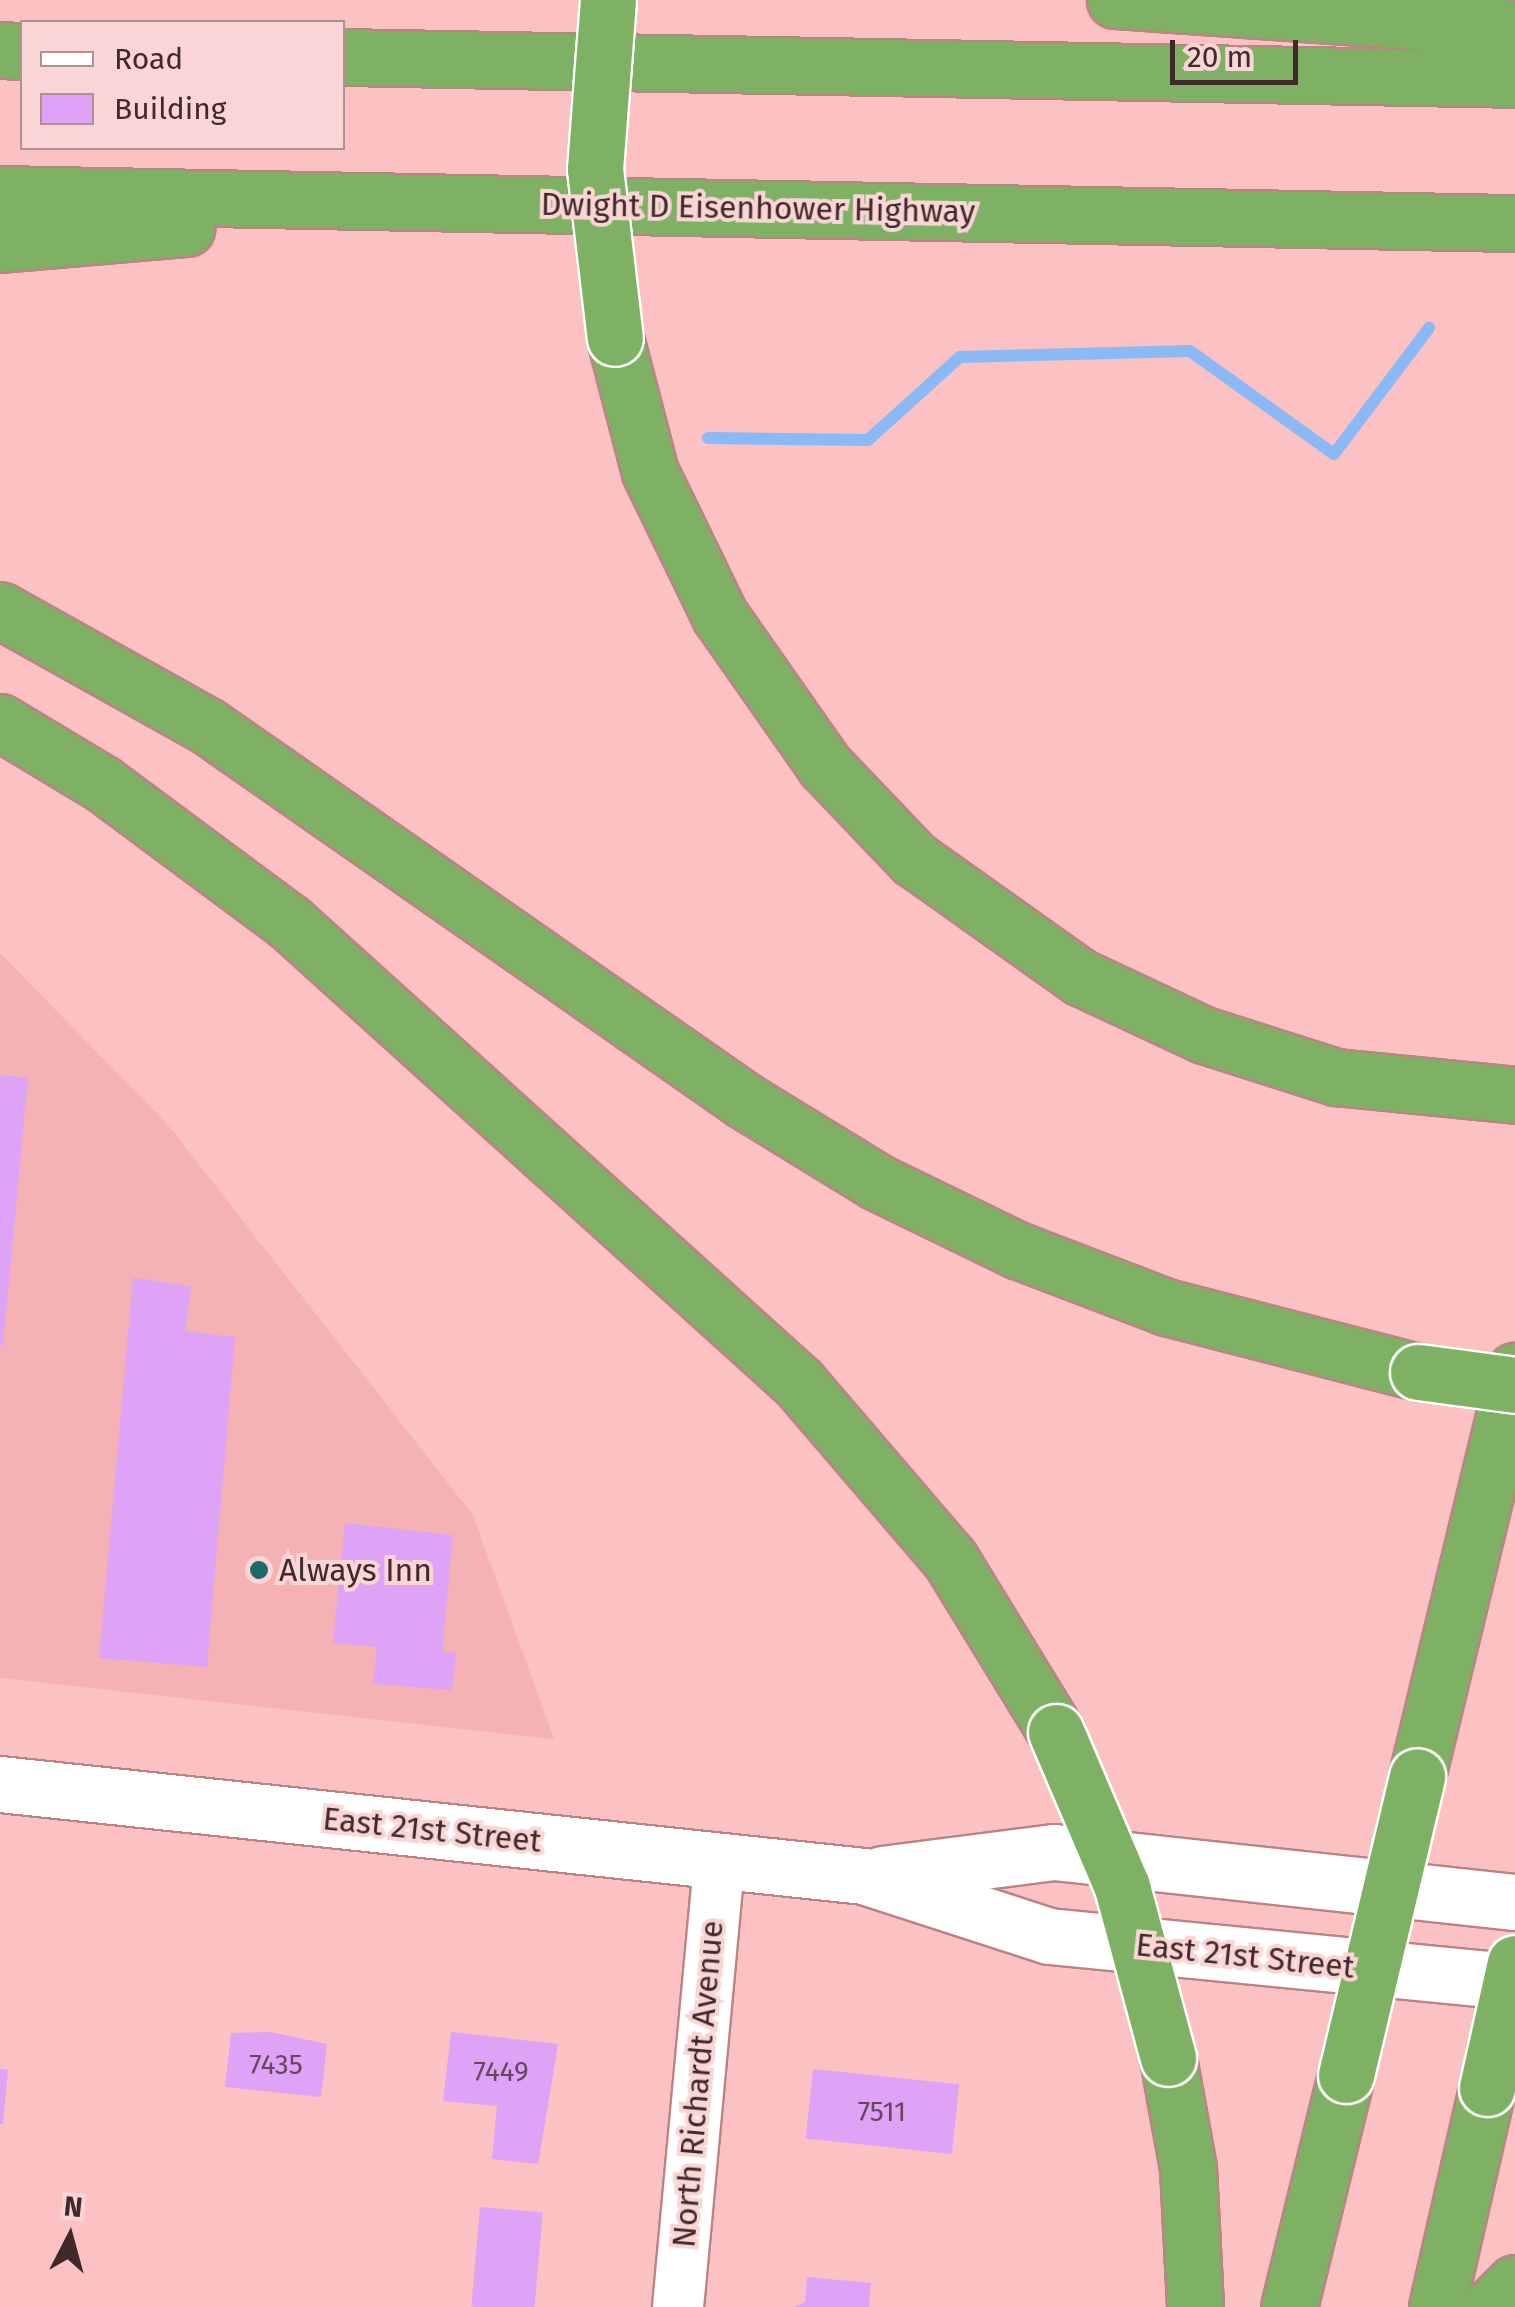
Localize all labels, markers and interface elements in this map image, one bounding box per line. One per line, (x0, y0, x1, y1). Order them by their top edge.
legend (20, 20, 345, 150)
scale bar (1175, 20, 1302, 82)
text: 20 m (1187, 39, 1252, 75)
text: Road (114, 41, 183, 77)
text: Building (114, 91, 226, 127)
street label: Dwight D Eisenhower Highway (540, 185, 976, 231)
place label: Always Inn (279, 1551, 432, 1589)
marker: Always Inn (248, 1559, 270, 1581)
street label: East 21st Street (321, 1799, 543, 1861)
street label: North Richardt Avenue (665, 1919, 731, 2249)
street label: East 21st Street (1134, 1925, 1356, 1987)
house number: 7435 (249, 2048, 303, 2082)
house number: 7449 (473, 2055, 529, 2089)
house number: 7511 (858, 2095, 906, 2129)
north arrow (20, 2187, 120, 2287)
text: N (62, 2189, 84, 2224)

